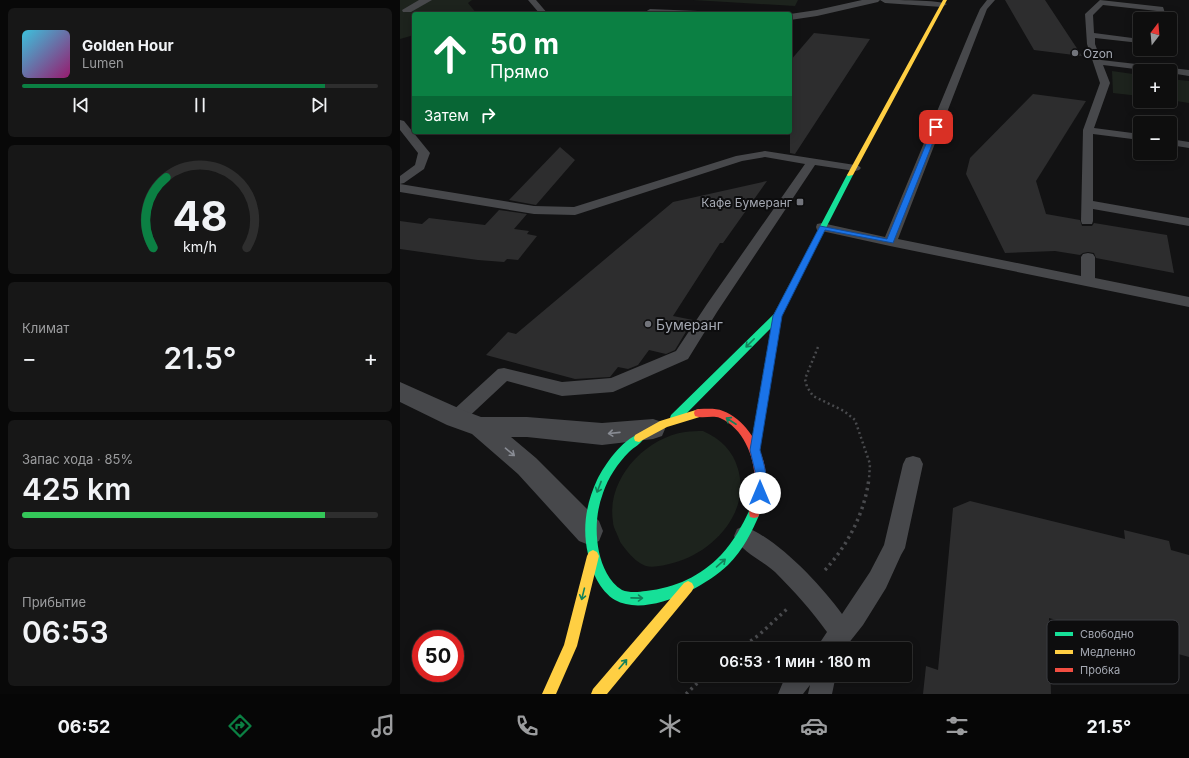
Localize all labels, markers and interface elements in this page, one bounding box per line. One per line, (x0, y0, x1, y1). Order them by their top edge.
north arrow (1133, 12, 1177, 56)
map controls (1133, 12, 1177, 160)
text: 50 m (490, 27, 559, 61)
icon: ahead (424, 28, 476, 80)
text: Golden Hour (82, 36, 174, 55)
place label: Ozon (1083, 46, 1113, 61)
marker: Ozon (1070, 48, 1080, 58)
text: Lumen (82, 55, 124, 71)
text: Прямо (490, 61, 549, 82)
button: + (1133, 64, 1177, 108)
icon: previous (70, 94, 92, 116)
icon: pause (189, 94, 211, 116)
icon: next (308, 94, 330, 116)
icon: right (477, 104, 499, 126)
text: Затем (424, 106, 469, 125)
pin (919, 110, 953, 144)
icon: arrive (925, 116, 947, 138)
button: − (1133, 116, 1177, 160)
text: 48 (172, 191, 228, 241)
place label: Кафе Бумеранг (701, 195, 792, 210)
marker: Кафе Бумеранг (795, 197, 805, 207)
text: km/h (183, 237, 217, 254)
place label: Бумеранг (656, 316, 723, 333)
marker: Бумеранг (643, 319, 653, 329)
text: Климат (22, 320, 69, 336)
one-way arrow (745, 338, 755, 348)
text: 21.5° (163, 340, 237, 376)
text: − (22, 345, 37, 371)
text: + (363, 345, 378, 371)
one-way arrow (726, 417, 737, 425)
one-way arrow (608, 429, 621, 436)
one-way arrow (505, 448, 516, 456)
text: Запас хода · 85% (22, 451, 133, 467)
text: 425 km (22, 471, 131, 507)
position arrow (739, 472, 781, 514)
one-way arrow (594, 481, 602, 493)
one-way arrow (715, 559, 726, 568)
one-way arrow (579, 587, 586, 600)
text: Прибытие (22, 594, 86, 610)
one-way arrow (631, 595, 644, 602)
text: 06:53 (22, 614, 109, 650)
legend (1047, 620, 1179, 684)
text: Свободно (1080, 627, 1134, 641)
speed limit sign: 50 (412, 630, 464, 682)
text: Медленно (1080, 645, 1136, 659)
text: 06:53 · 1 мин · 180 m (719, 652, 871, 671)
one-way arrow (619, 659, 628, 669)
text: Пробка (1080, 663, 1120, 677)
icon: directions (226, 712, 254, 740)
icon: music (369, 712, 397, 740)
icon: phone (513, 712, 541, 740)
icon: climate (656, 712, 684, 740)
icon: car (800, 712, 828, 740)
icon: filters (943, 712, 971, 740)
text: 06:52 (58, 716, 110, 737)
text: 21.5° (1087, 716, 1131, 737)

